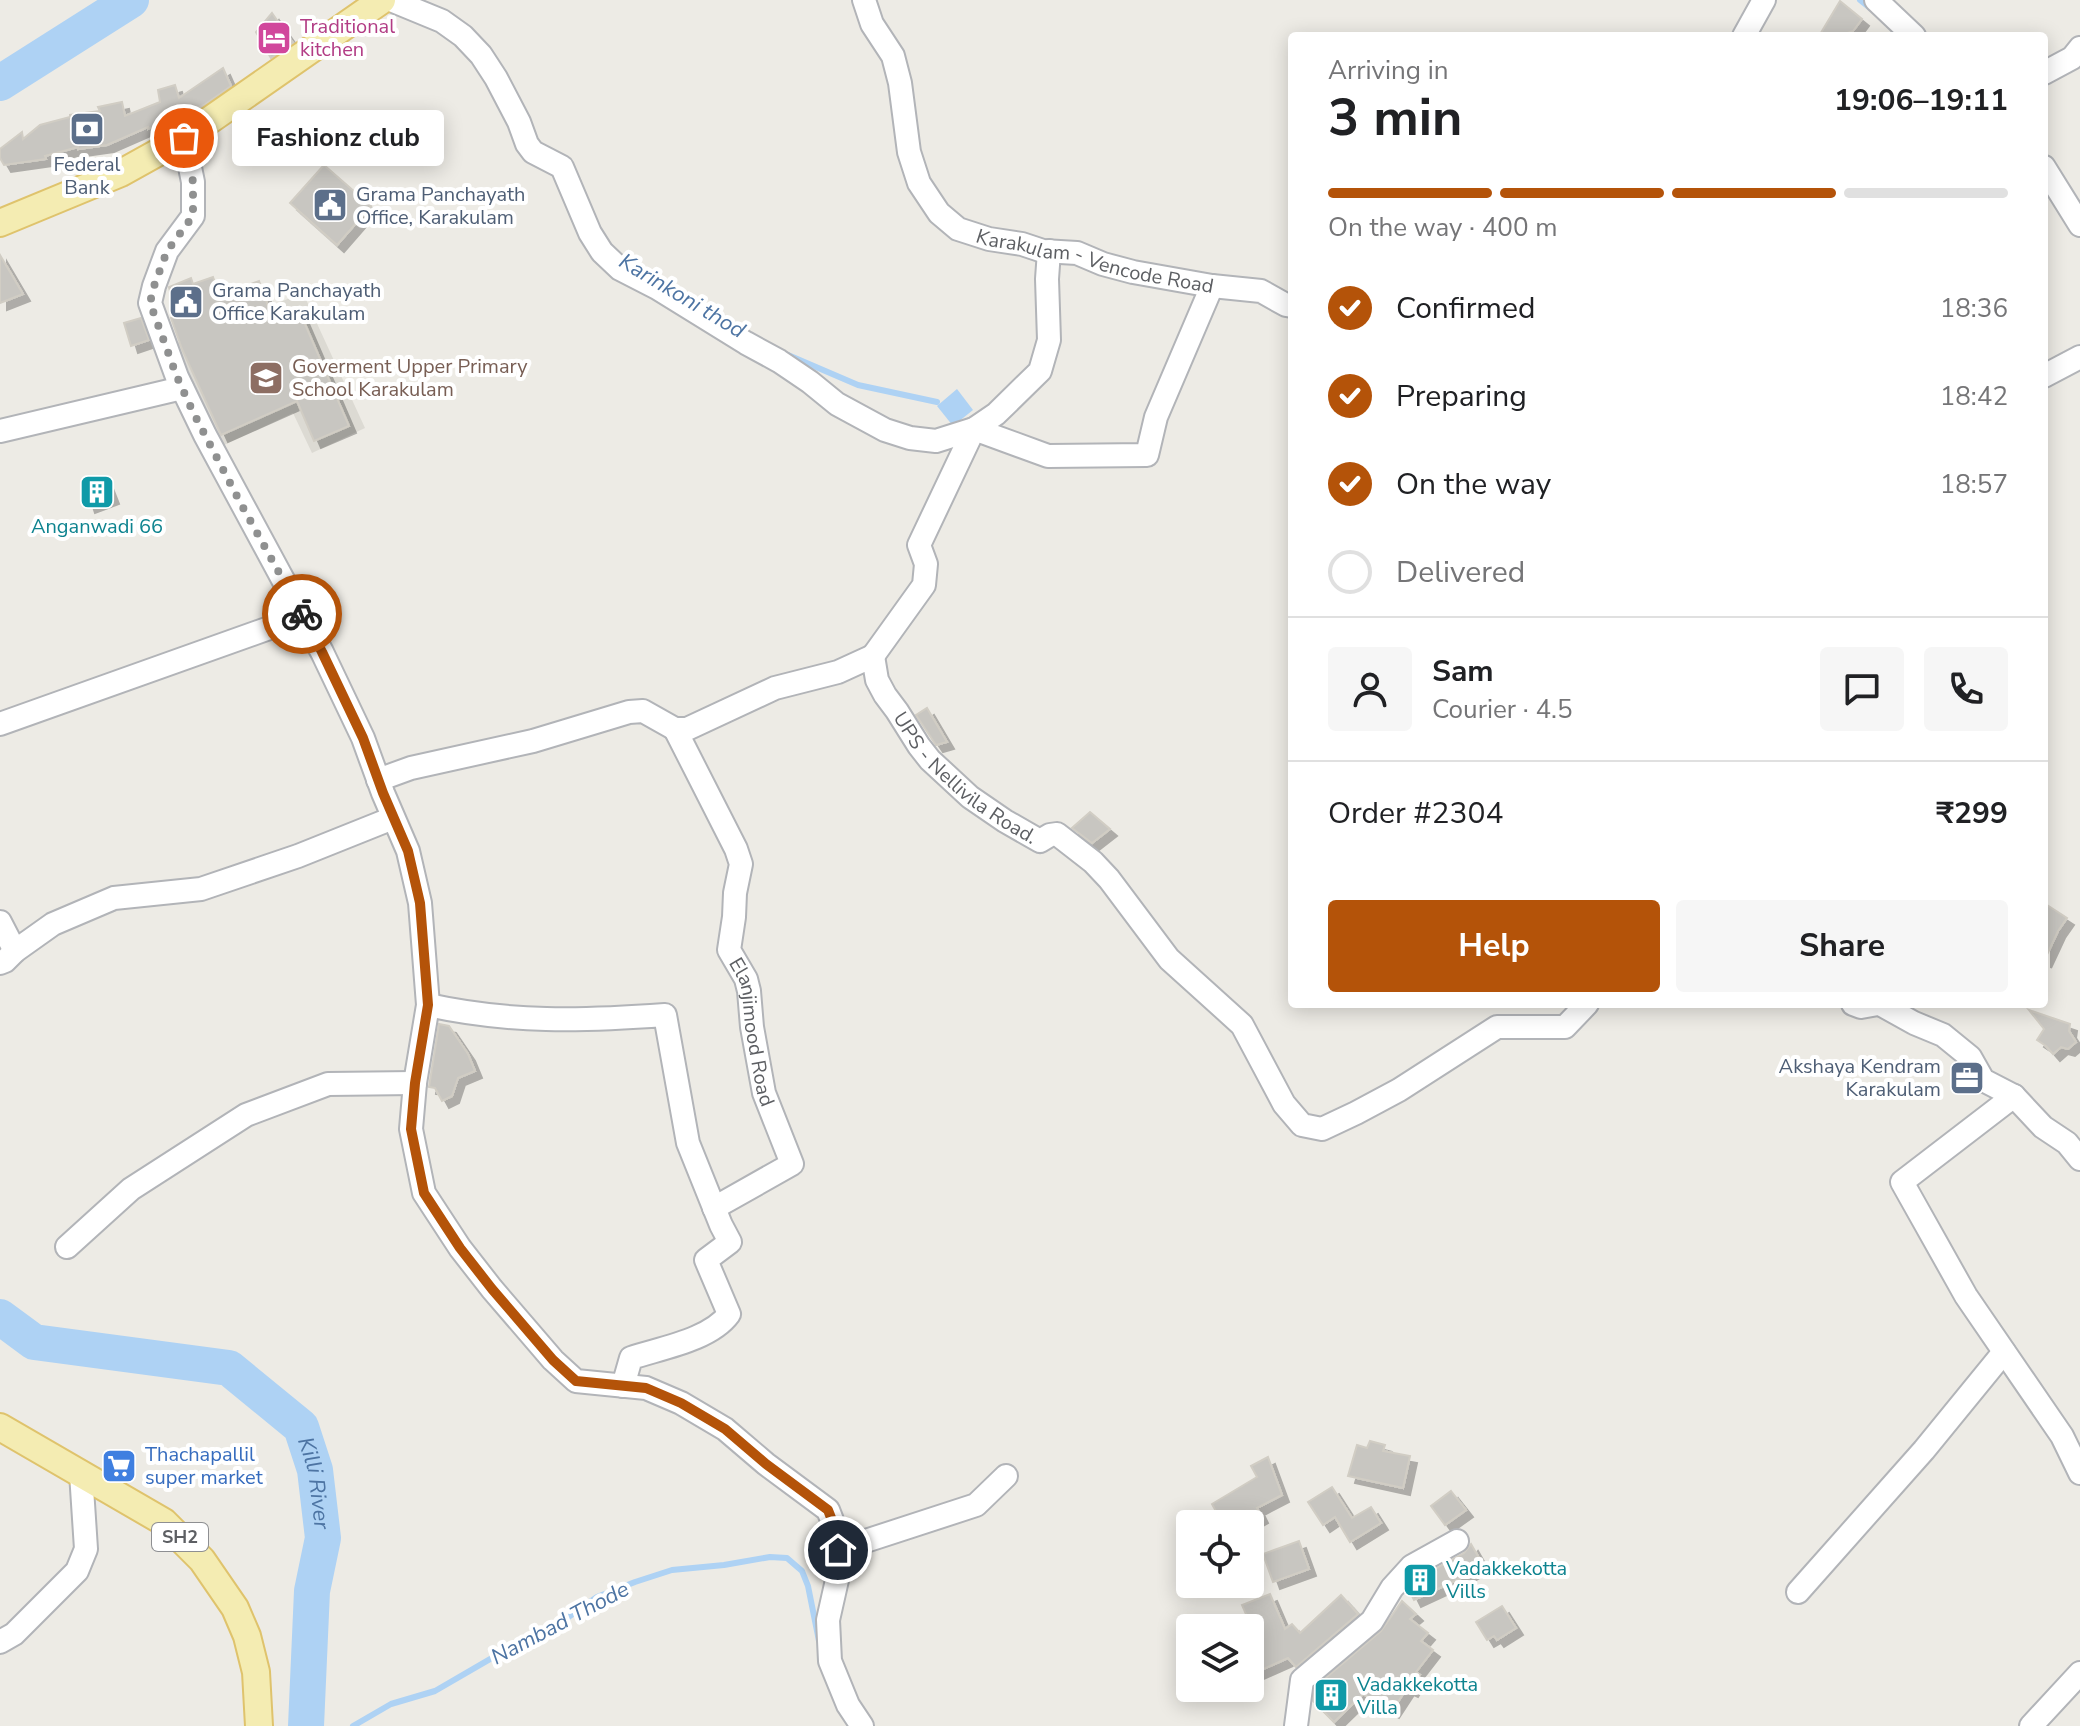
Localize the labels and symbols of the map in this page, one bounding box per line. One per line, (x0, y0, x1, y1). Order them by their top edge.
place label: Traditional kitchen (300, 13, 395, 63)
hotel icon: Traditional kitchen (255, 19, 293, 57)
pin (150, 104, 218, 172)
bank icon: Federal Bank (68, 110, 106, 148)
callout: Fashionz club (232, 110, 444, 166)
place label: Federal Bank (53, 151, 121, 201)
place label: Grama Panchayath Office, Karakulam (356, 181, 525, 231)
public building icon: Grama Panchayath Office, Karakulam (311, 186, 349, 224)
street label: Karakulam - Vencode Road (973, 222, 1216, 300)
water label: Karinkoni thod (613, 246, 751, 346)
place label: Grama Panchayath Office Karakulam (212, 277, 381, 327)
public building icon: Grama Panchayath Office Karakulam (167, 283, 205, 321)
place label: Goverment Upper Primary School Karakulam (292, 353, 528, 403)
school or university icon: Goverment Upper Primary School Karakulam (247, 359, 285, 397)
building icon: Anganwadi 66 (78, 473, 116, 511)
place label: Anganwadi 66 (31, 513, 163, 540)
courier (262, 574, 342, 654)
street label: UPS - Nellivila Road. (887, 706, 1042, 850)
street label: Elanjimood Road (723, 952, 781, 1110)
place label: Akshaya Kendram Karakulam (1779, 1053, 1941, 1103)
office icon: Akshaya Kendram Karakulam (1948, 1059, 1986, 1097)
water label: Killi River (290, 1433, 337, 1532)
place label: Thachapallil super market (145, 1441, 264, 1491)
supermarket icon: Thachapallil super market (100, 1447, 138, 1485)
pin (804, 1516, 872, 1584)
road number: SH2 (152, 1523, 208, 1551)
place label: Vadakkekotta Vills (1445, 1555, 1567, 1605)
building icon: Vadakkekotta Vills (1401, 1561, 1439, 1599)
water label: Nambad Thode (486, 1574, 635, 1672)
place label: Vadakkekotta Villa (1356, 1671, 1478, 1721)
building icon: Vadakkekotta Villa (1312, 1676, 1350, 1714)

